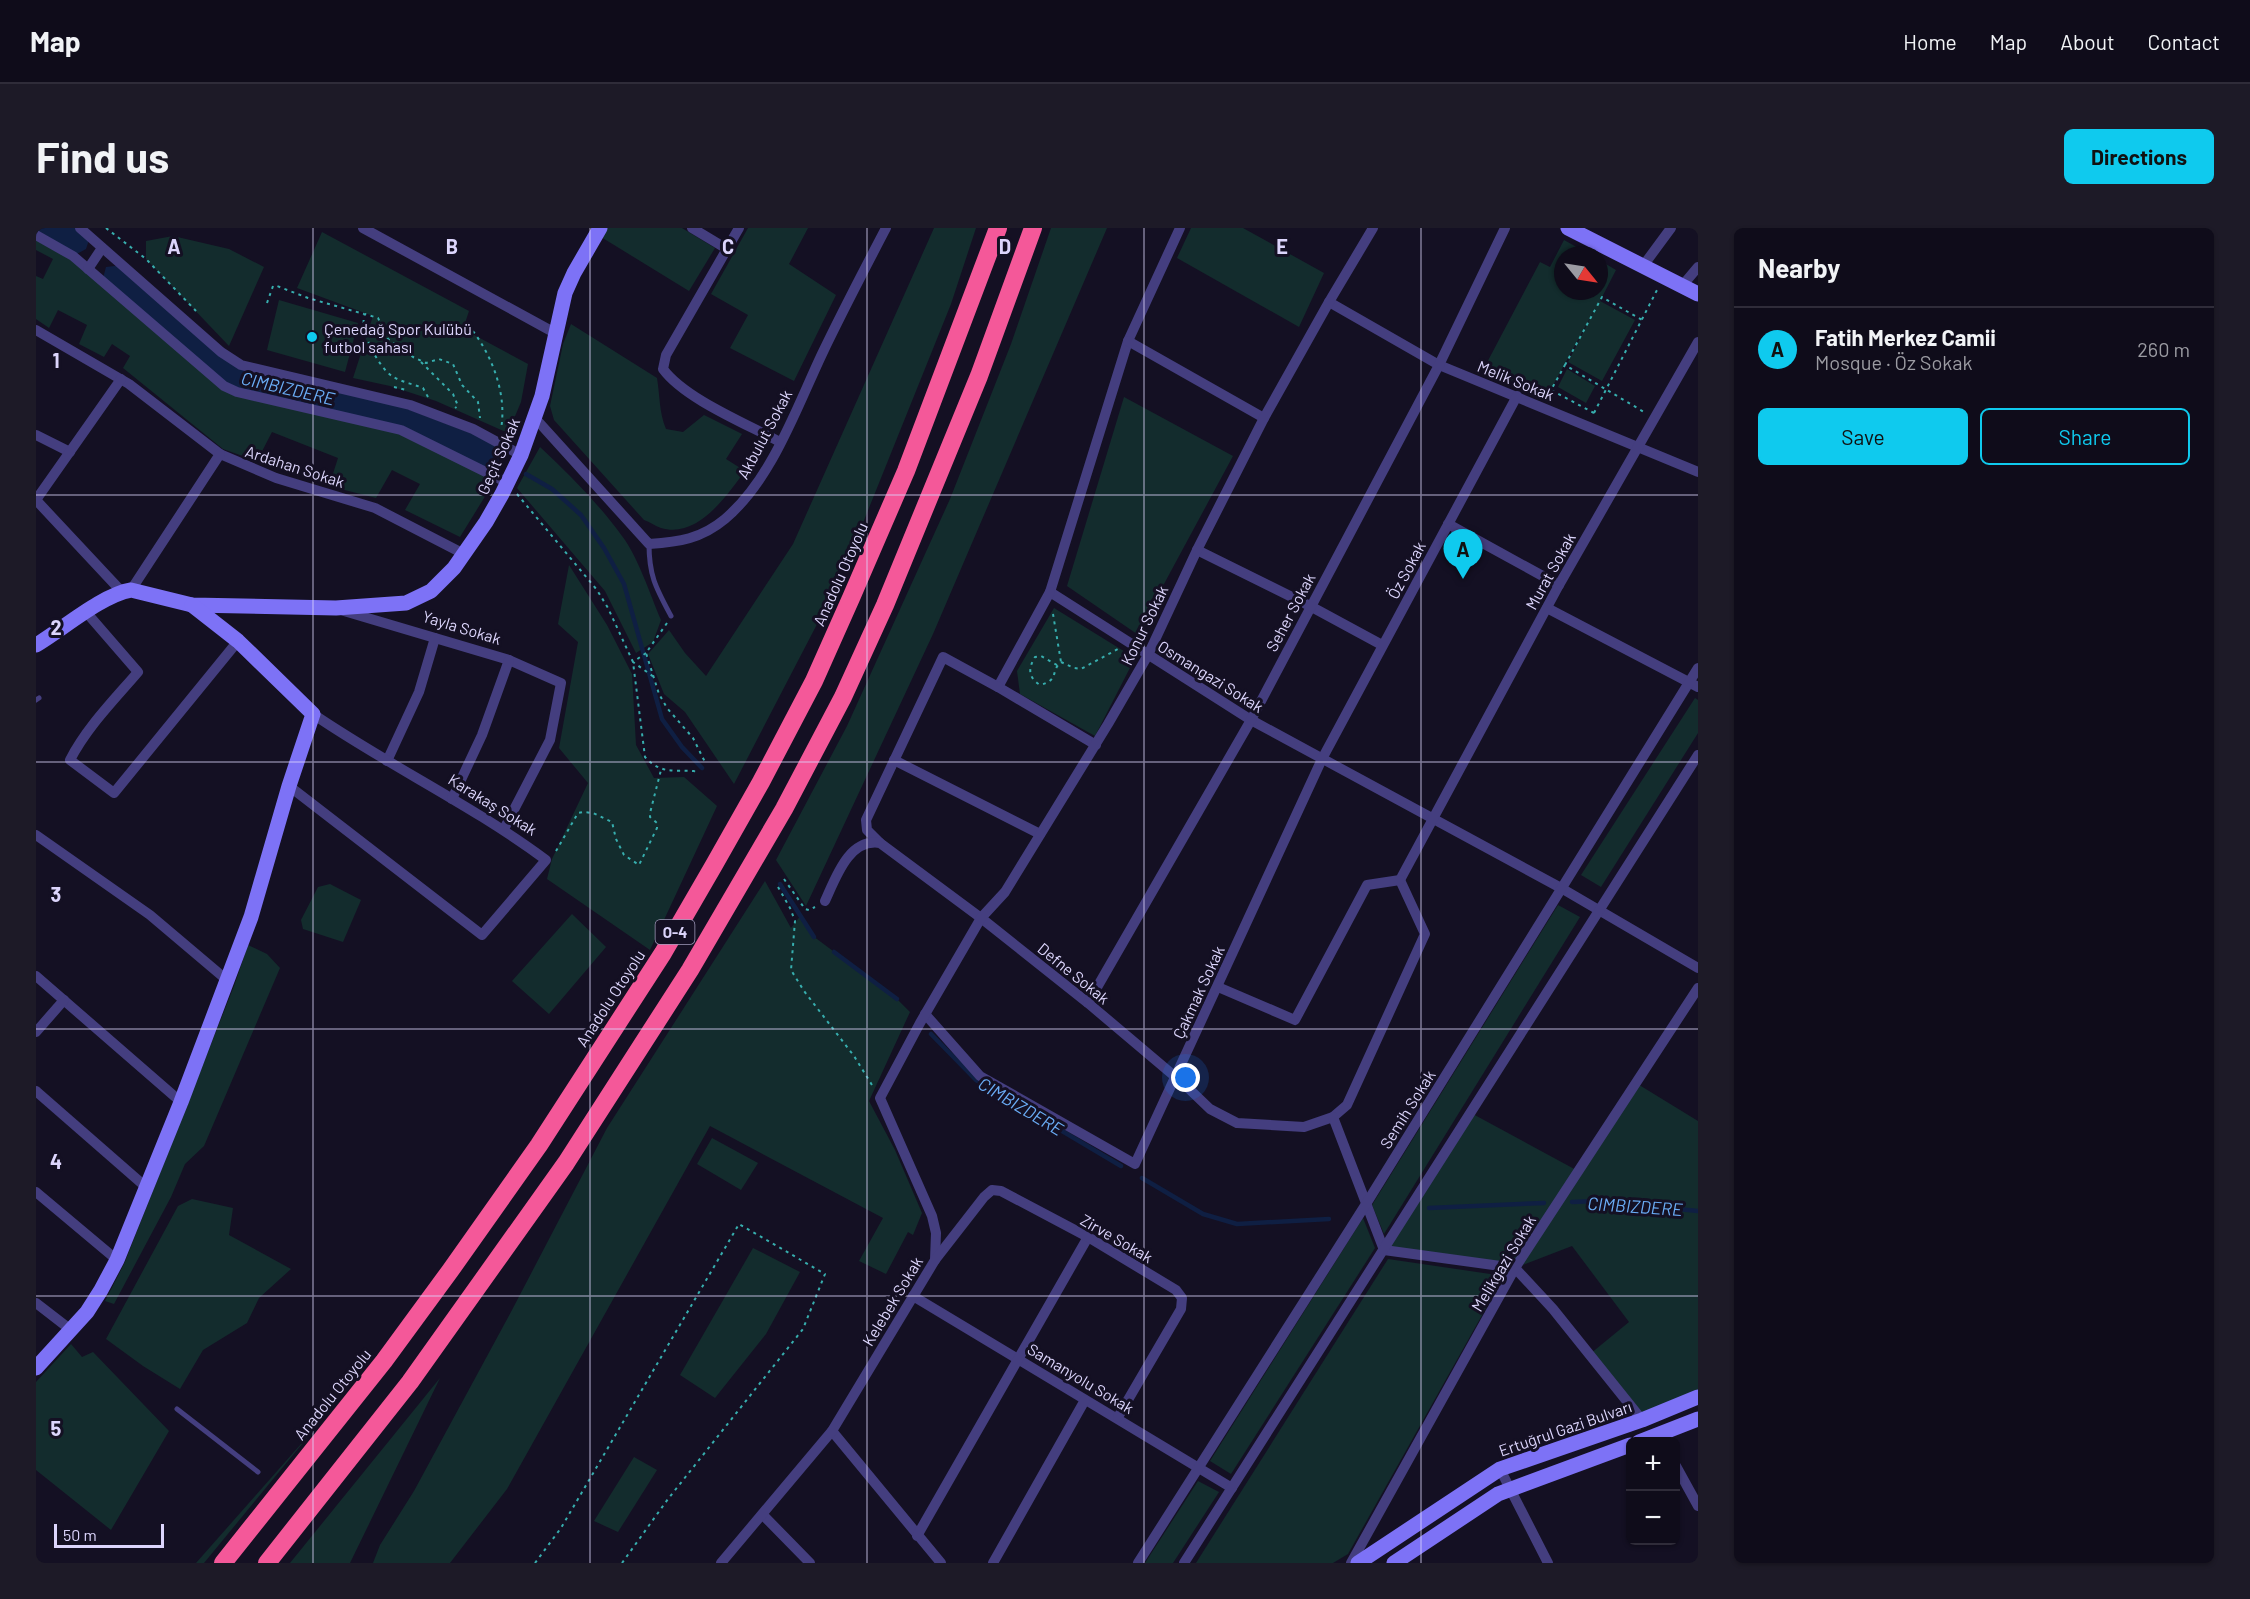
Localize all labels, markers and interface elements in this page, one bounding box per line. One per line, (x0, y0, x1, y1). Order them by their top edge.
text: Map (30, 24, 81, 58)
text: Home (1903, 29, 1957, 54)
text: Map (1990, 29, 2027, 54)
text: About (2060, 29, 2115, 54)
text: Contact (2148, 29, 2220, 54)
button: Directions (2064, 129, 2214, 184)
text: Find us (36, 131, 169, 181)
text: A (167, 234, 181, 258)
text: B (446, 234, 458, 258)
text: C (722, 234, 734, 258)
text: D (999, 234, 1011, 258)
text: E (1276, 234, 1288, 258)
north arrow (1554, 246, 1608, 300)
text: Nearby (1758, 252, 1840, 283)
place label: Çenedağ Spor Kulübü futbol sahası (324, 319, 472, 356)
text: Fatih Merkez Camii (1815, 324, 1996, 350)
marker: Çenedağ Spor Kulübü futbol sahası (305, 330, 319, 344)
text: A (1771, 337, 1784, 361)
text: 260 m (2137, 337, 2190, 361)
text: 1 (52, 348, 60, 372)
text: Mosque · Öz Sokak (1815, 350, 1972, 374)
street label: Melik Sokak (1475, 356, 1557, 404)
water label: CIMBIZDERE (239, 367, 337, 410)
street label: Akbulut Sokak (733, 386, 795, 482)
button: Save (1758, 408, 1968, 465)
button: Share (1980, 408, 2190, 465)
street label: Geçit Sokak (473, 415, 523, 497)
street label: Ardahan Sokak (243, 441, 347, 491)
street label: Anadolu Otoyolu (809, 519, 871, 629)
street label: Murat Sokak (1521, 529, 1579, 613)
pin: A (1444, 530, 1482, 579)
street label: Öz Sokak (1383, 538, 1429, 602)
street label: Seher Sokak (1261, 570, 1319, 654)
street label: Konur Sokak (1116, 582, 1172, 668)
street label: Yayla Sokak (420, 606, 504, 648)
text: 2 (50, 615, 62, 639)
street label: Osmangazi Sokak (1155, 636, 1267, 716)
street label: Karakaş Sokak (445, 769, 541, 839)
text: 3 (51, 882, 61, 906)
road number: O-4 (656, 920, 694, 944)
street label: Defne Sokak (1034, 938, 1114, 1008)
street label: Çakmak Sokak (1168, 942, 1228, 1042)
street label: Anadolu Otoyolu (572, 946, 648, 1050)
your location (1171, 1063, 1200, 1092)
street label: Semih Sokak (1375, 1066, 1439, 1152)
water label: CIMBIZDERE (975, 1072, 1068, 1140)
text: 4 (50, 1149, 62, 1173)
water label: CIMBIZDERE (1587, 1192, 1684, 1220)
street label: Zirve Sokak (1077, 1210, 1157, 1266)
street label: Melikgazi Sokak (1467, 1211, 1539, 1315)
street label: Kelebek Sokak (858, 1253, 926, 1349)
street label: Samanyolu Sokak (1024, 1339, 1138, 1417)
street label: Anadolu Otoyolu (290, 1345, 374, 1443)
street label: Ertuğrul Gazi Bulvarı (1496, 1396, 1634, 1460)
text: 5 (51, 1416, 62, 1440)
map controls (1626, 1437, 1680, 1545)
button: + (1626, 1437, 1680, 1491)
button: − (1626, 1491, 1680, 1545)
scale bar (54, 1521, 164, 1548)
text: 50 m (63, 1525, 97, 1544)

